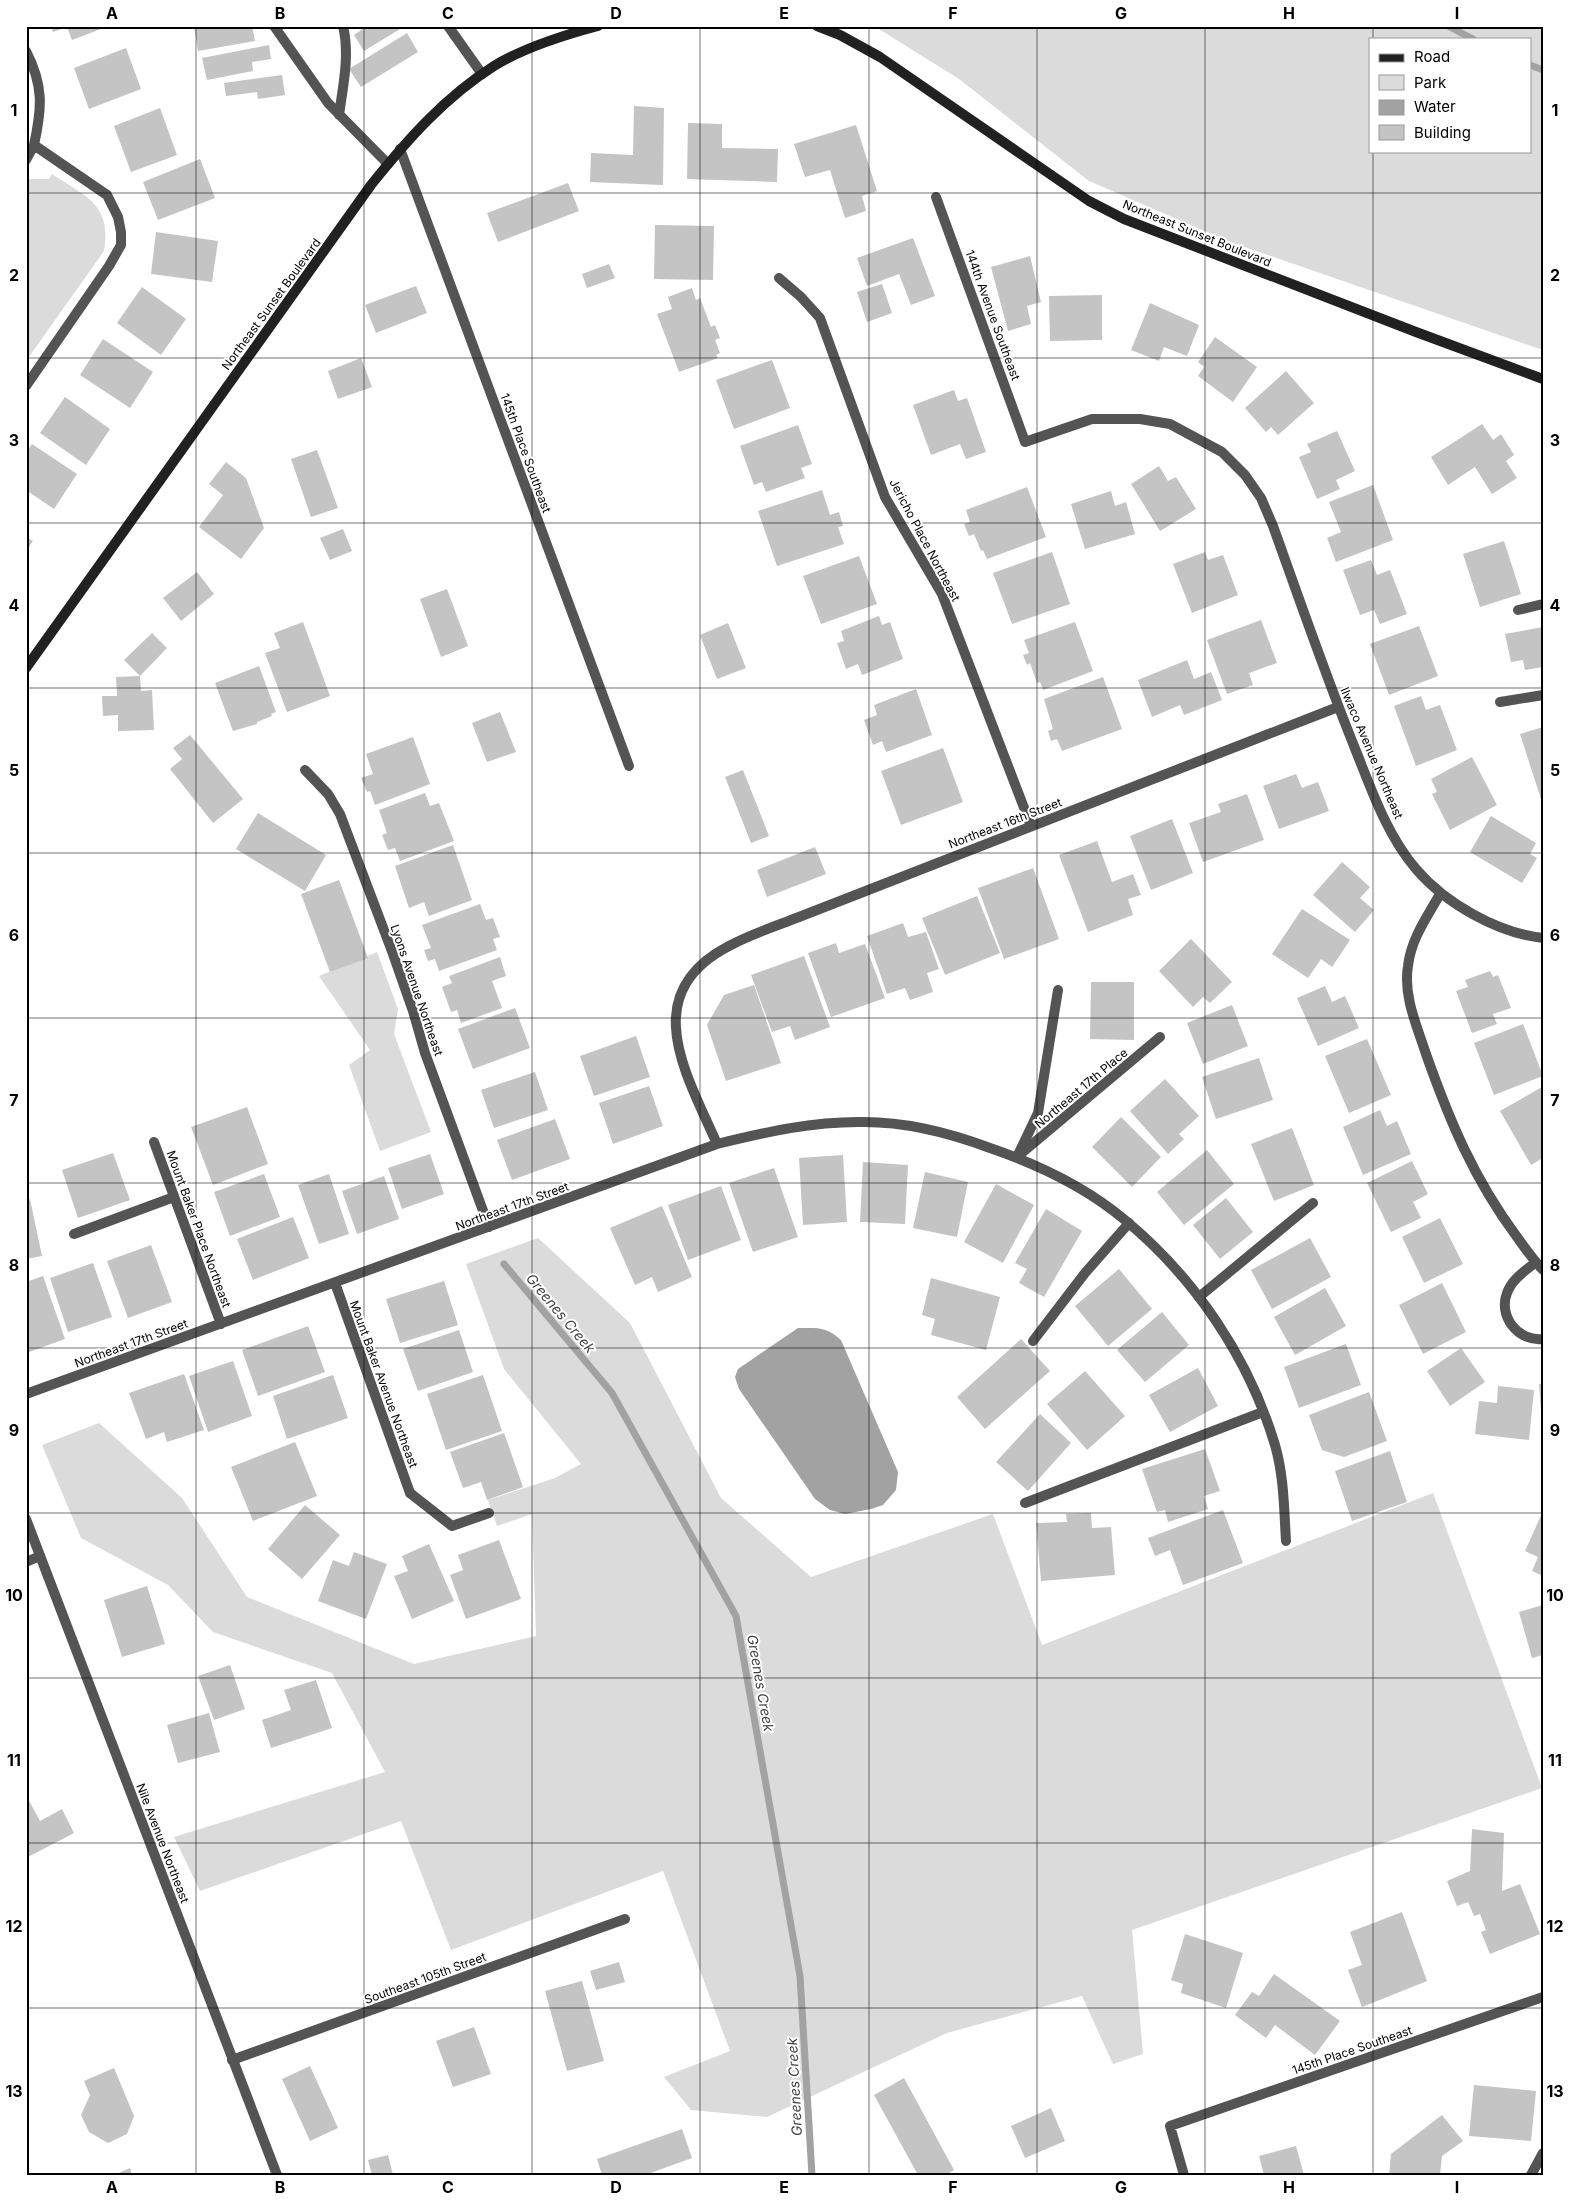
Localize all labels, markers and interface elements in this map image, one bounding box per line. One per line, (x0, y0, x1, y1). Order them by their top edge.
text: A (106, 3, 118, 23)
text: B (275, 3, 285, 23)
text: C (442, 3, 454, 23)
text: D (610, 3, 622, 23)
text: E (779, 3, 789, 23)
text: F (948, 3, 958, 23)
text: G (1115, 3, 1127, 23)
text: H (1283, 3, 1295, 23)
text: I (1455, 3, 1459, 23)
legend (1369, 38, 1532, 152)
text: Road (1414, 47, 1450, 66)
text: Park (1414, 73, 1447, 92)
text: Water (1414, 97, 1456, 116)
text: 1 (11, 100, 17, 120)
text: 1 (1552, 100, 1558, 120)
text: Building (1414, 123, 1471, 142)
street label: Northeast Sunset Boulevard (1121, 196, 1273, 270)
street label: Northeast Sunset Boulevard (218, 235, 324, 373)
street label: 144th Avenue Southeast (962, 248, 1024, 382)
text: 2 (9, 265, 19, 285)
text: 2 (1550, 265, 1560, 285)
street label: 145th Place Southeast (497, 391, 555, 515)
text: 3 (9, 430, 19, 450)
text: 3 (1550, 430, 1560, 450)
street label: Jericho Place Northeast (886, 476, 964, 604)
text: 4 (9, 595, 20, 615)
text: 4 (1550, 595, 1561, 615)
street label: Ilwaco Avenue Northeast (1337, 685, 1407, 821)
text: 5 (9, 760, 19, 780)
text: 5 (1550, 760, 1560, 780)
street label: Northeast 16th Street (946, 794, 1064, 852)
street label: Lyons Avenue Northeast (387, 922, 447, 1058)
text: 6 (9, 925, 19, 945)
text: 6 (1550, 925, 1560, 945)
street label: Northeast 17th Place (1031, 1045, 1131, 1131)
text: 7 (9, 1090, 19, 1110)
text: 7 (1550, 1090, 1560, 1110)
street label: Mount Baker Place Northeast (164, 1148, 234, 1310)
street label: Northeast 17th Street (453, 1179, 571, 1233)
text: 8 (9, 1255, 19, 1275)
text: 8 (1550, 1255, 1560, 1275)
water label: Greenes Creek (523, 1270, 599, 1356)
street label: Mount Baker Avenue Northeast (347, 1298, 421, 1470)
street label: Northeast 17th Street (72, 1316, 190, 1370)
text: 9 (9, 1420, 19, 1440)
text: 9 (1550, 1420, 1560, 1440)
text: 10 (5, 1585, 23, 1605)
text: 10 (1546, 1585, 1564, 1605)
water label: Greenes Creek (744, 1633, 778, 1733)
text: 11 (7, 1750, 21, 1770)
text: 11 (1548, 1750, 1562, 1770)
street label: Nile Avenue Northeast (133, 1781, 193, 1905)
text: 12 (6, 1916, 22, 1936)
text: 12 (1547, 1916, 1563, 1936)
street label: Southeast 105th Street (362, 1949, 488, 2007)
street label: 145th Place Southeast (1290, 2022, 1414, 2078)
water label: Greenes Creek (783, 2037, 805, 2137)
text: 13 (5, 2081, 23, 2101)
text: 13 (1546, 2081, 1564, 2101)
text: A (106, 2177, 118, 2197)
text: B (275, 2177, 285, 2197)
text: C (442, 2177, 454, 2197)
text: D (610, 2177, 622, 2197)
text: E (779, 2177, 789, 2197)
text: F (948, 2177, 958, 2197)
text: G (1115, 2177, 1127, 2197)
text: H (1283, 2177, 1295, 2197)
text: I (1455, 2177, 1459, 2197)

